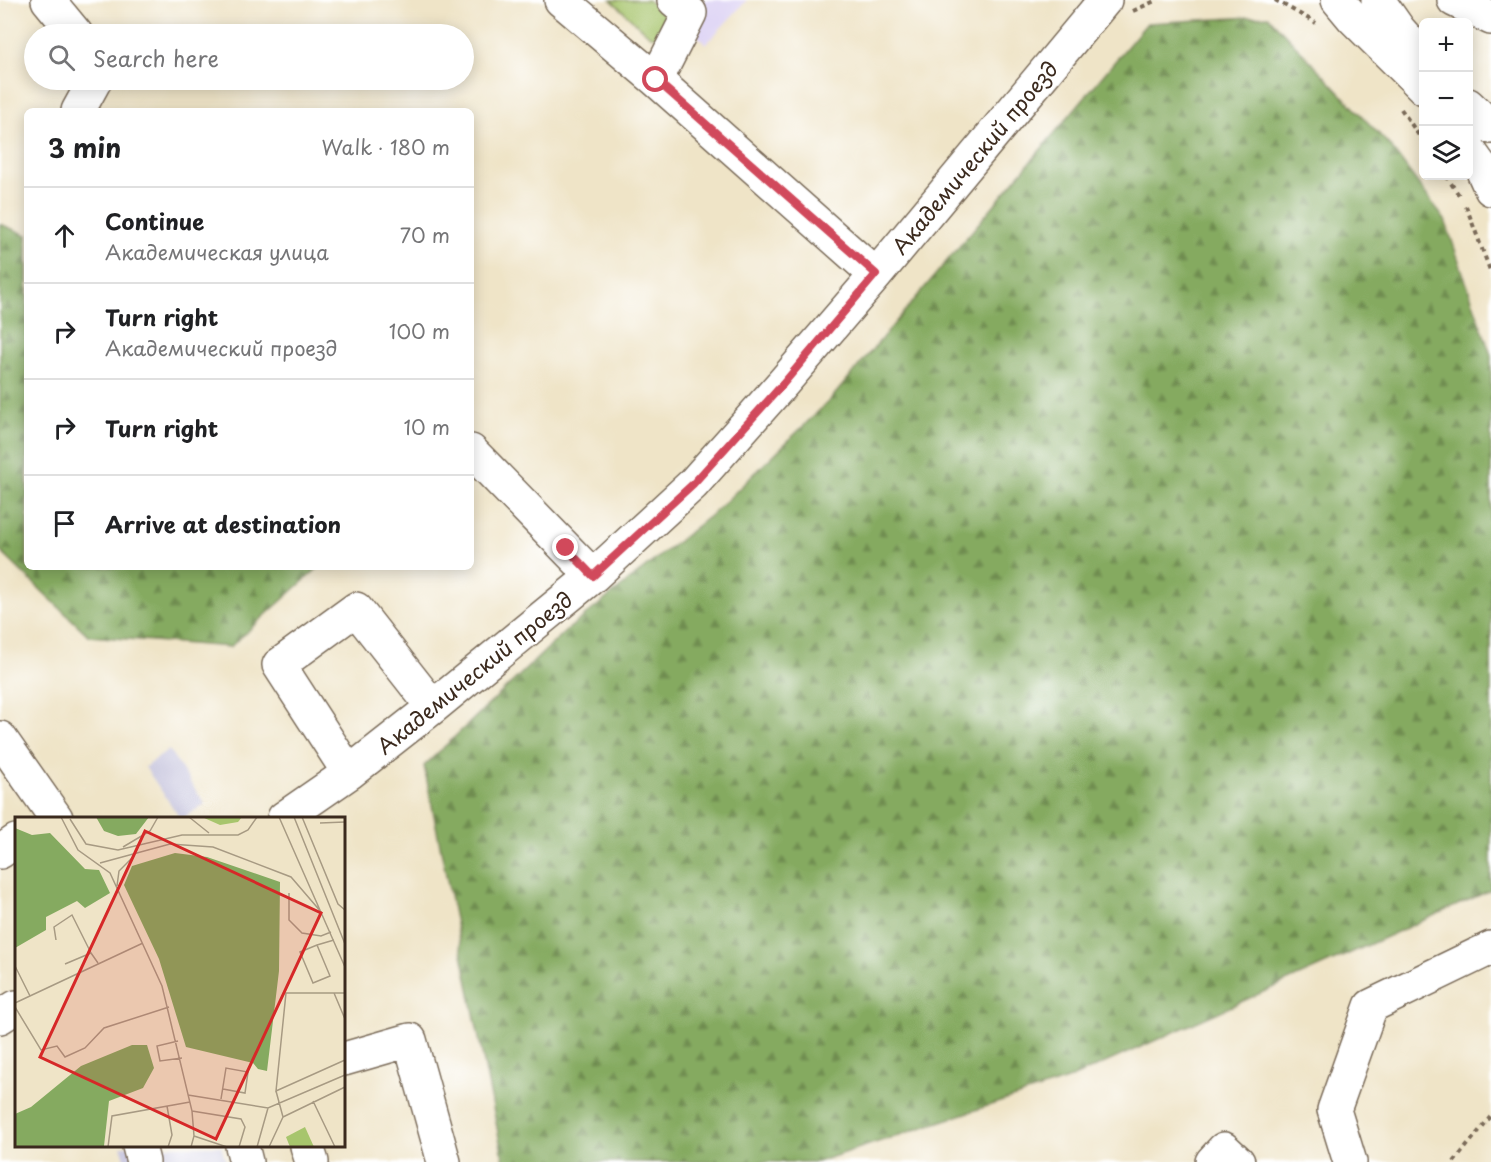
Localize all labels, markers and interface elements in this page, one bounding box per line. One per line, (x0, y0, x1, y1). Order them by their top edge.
map controls (1419, 18, 1473, 180)
button: + (1419, 18, 1473, 72)
search box (24, 24, 474, 90)
icon: search (45, 41, 78, 74)
text: Search here (93, 41, 219, 74)
street label: Академический проезд (883, 53, 1065, 261)
route start (642, 66, 668, 92)
button: − (1419, 72, 1473, 126)
button: layers (1419, 126, 1473, 180)
text: 3 min (48, 128, 121, 167)
text: Walk · 180 m (322, 132, 450, 162)
text: Continue (105, 204, 204, 237)
icon: ahead (48, 219, 81, 252)
text: 70 m (400, 220, 450, 250)
text: Академическая улица (105, 237, 329, 267)
text: Turn right (105, 300, 218, 333)
icon: right (48, 315, 81, 348)
text: 100 m (389, 316, 450, 346)
text: Академический проезд (105, 333, 338, 363)
icon: right (48, 411, 81, 444)
text: Turn right (105, 411, 218, 444)
text: 10 m (403, 412, 450, 442)
icon: arrive (48, 507, 81, 540)
text: Arrive at destination (105, 507, 341, 540)
route end (552, 534, 578, 560)
street label: Академический проезд (369, 583, 579, 761)
inset map (15, 817, 345, 1147)

